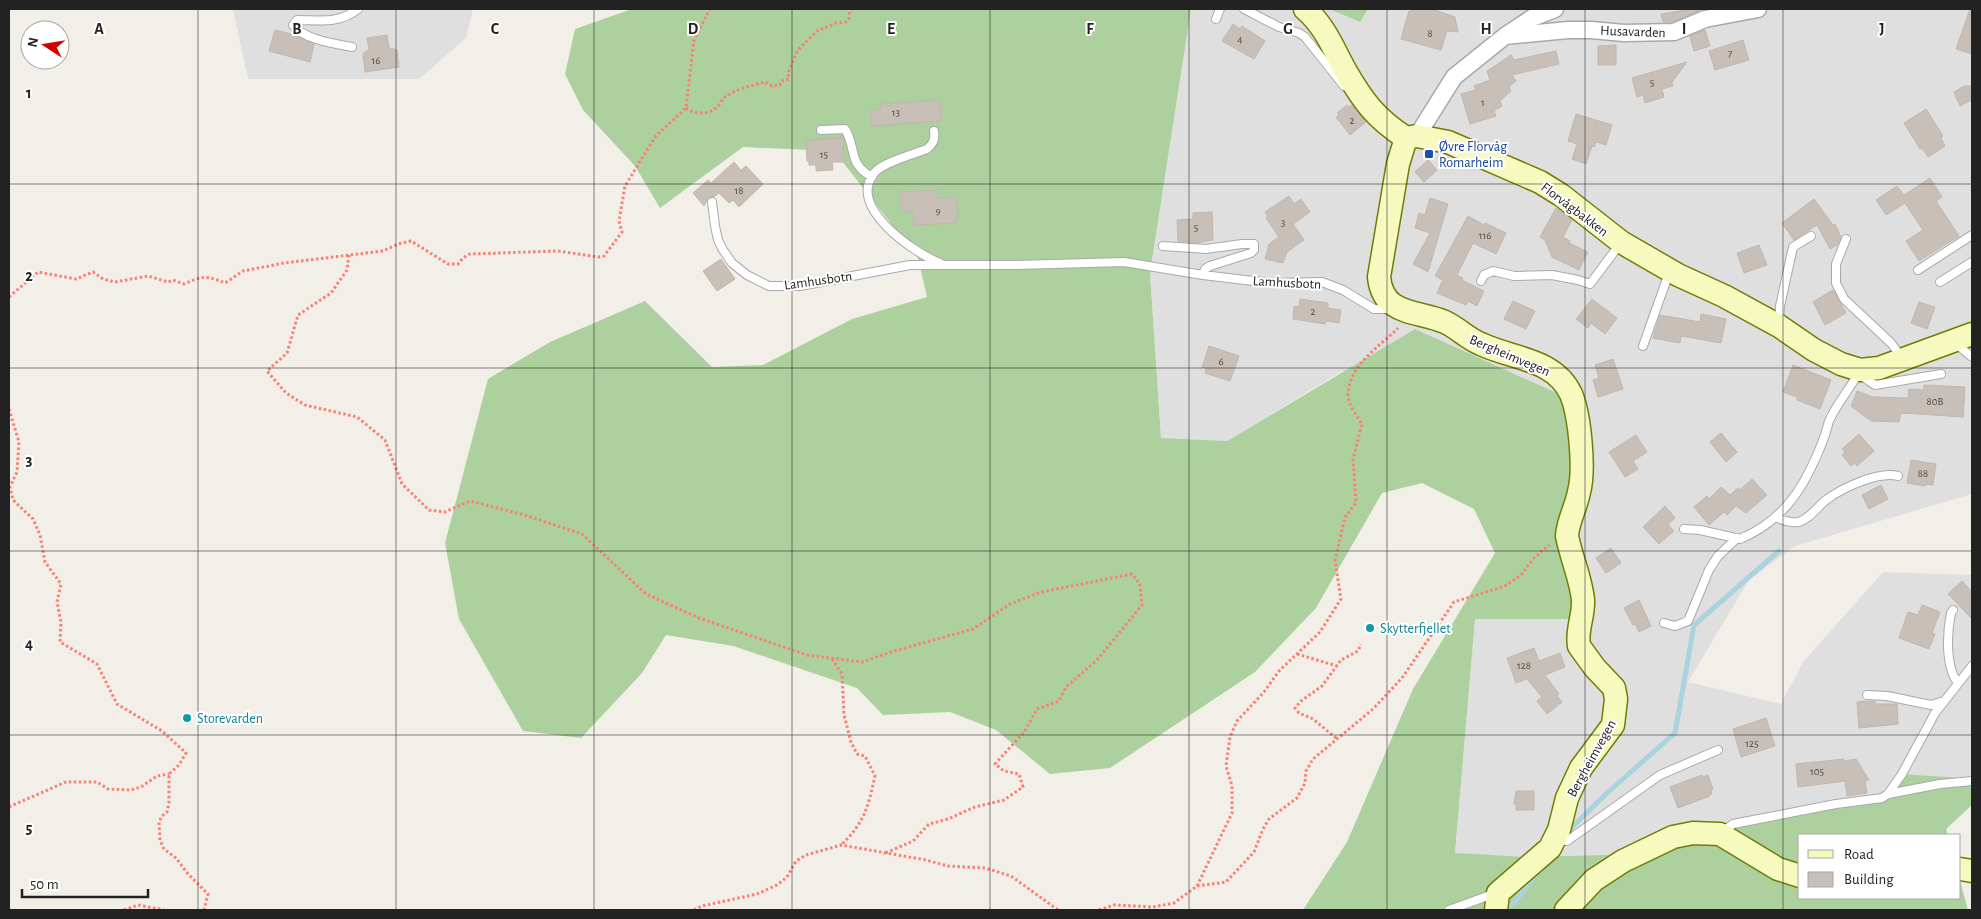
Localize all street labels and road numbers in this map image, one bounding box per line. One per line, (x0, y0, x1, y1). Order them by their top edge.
street label: Husavarden (1600, 24, 1666, 40)
street label: Florvågbakken (1538, 180, 1610, 239)
street label: Lamhusbotn (783, 269, 853, 293)
street label: Lamhusbotn (1252, 274, 1322, 292)
street label: Bergheimvegen (1467, 333, 1552, 379)
street label: Bergheimvegen (1565, 718, 1619, 799)

